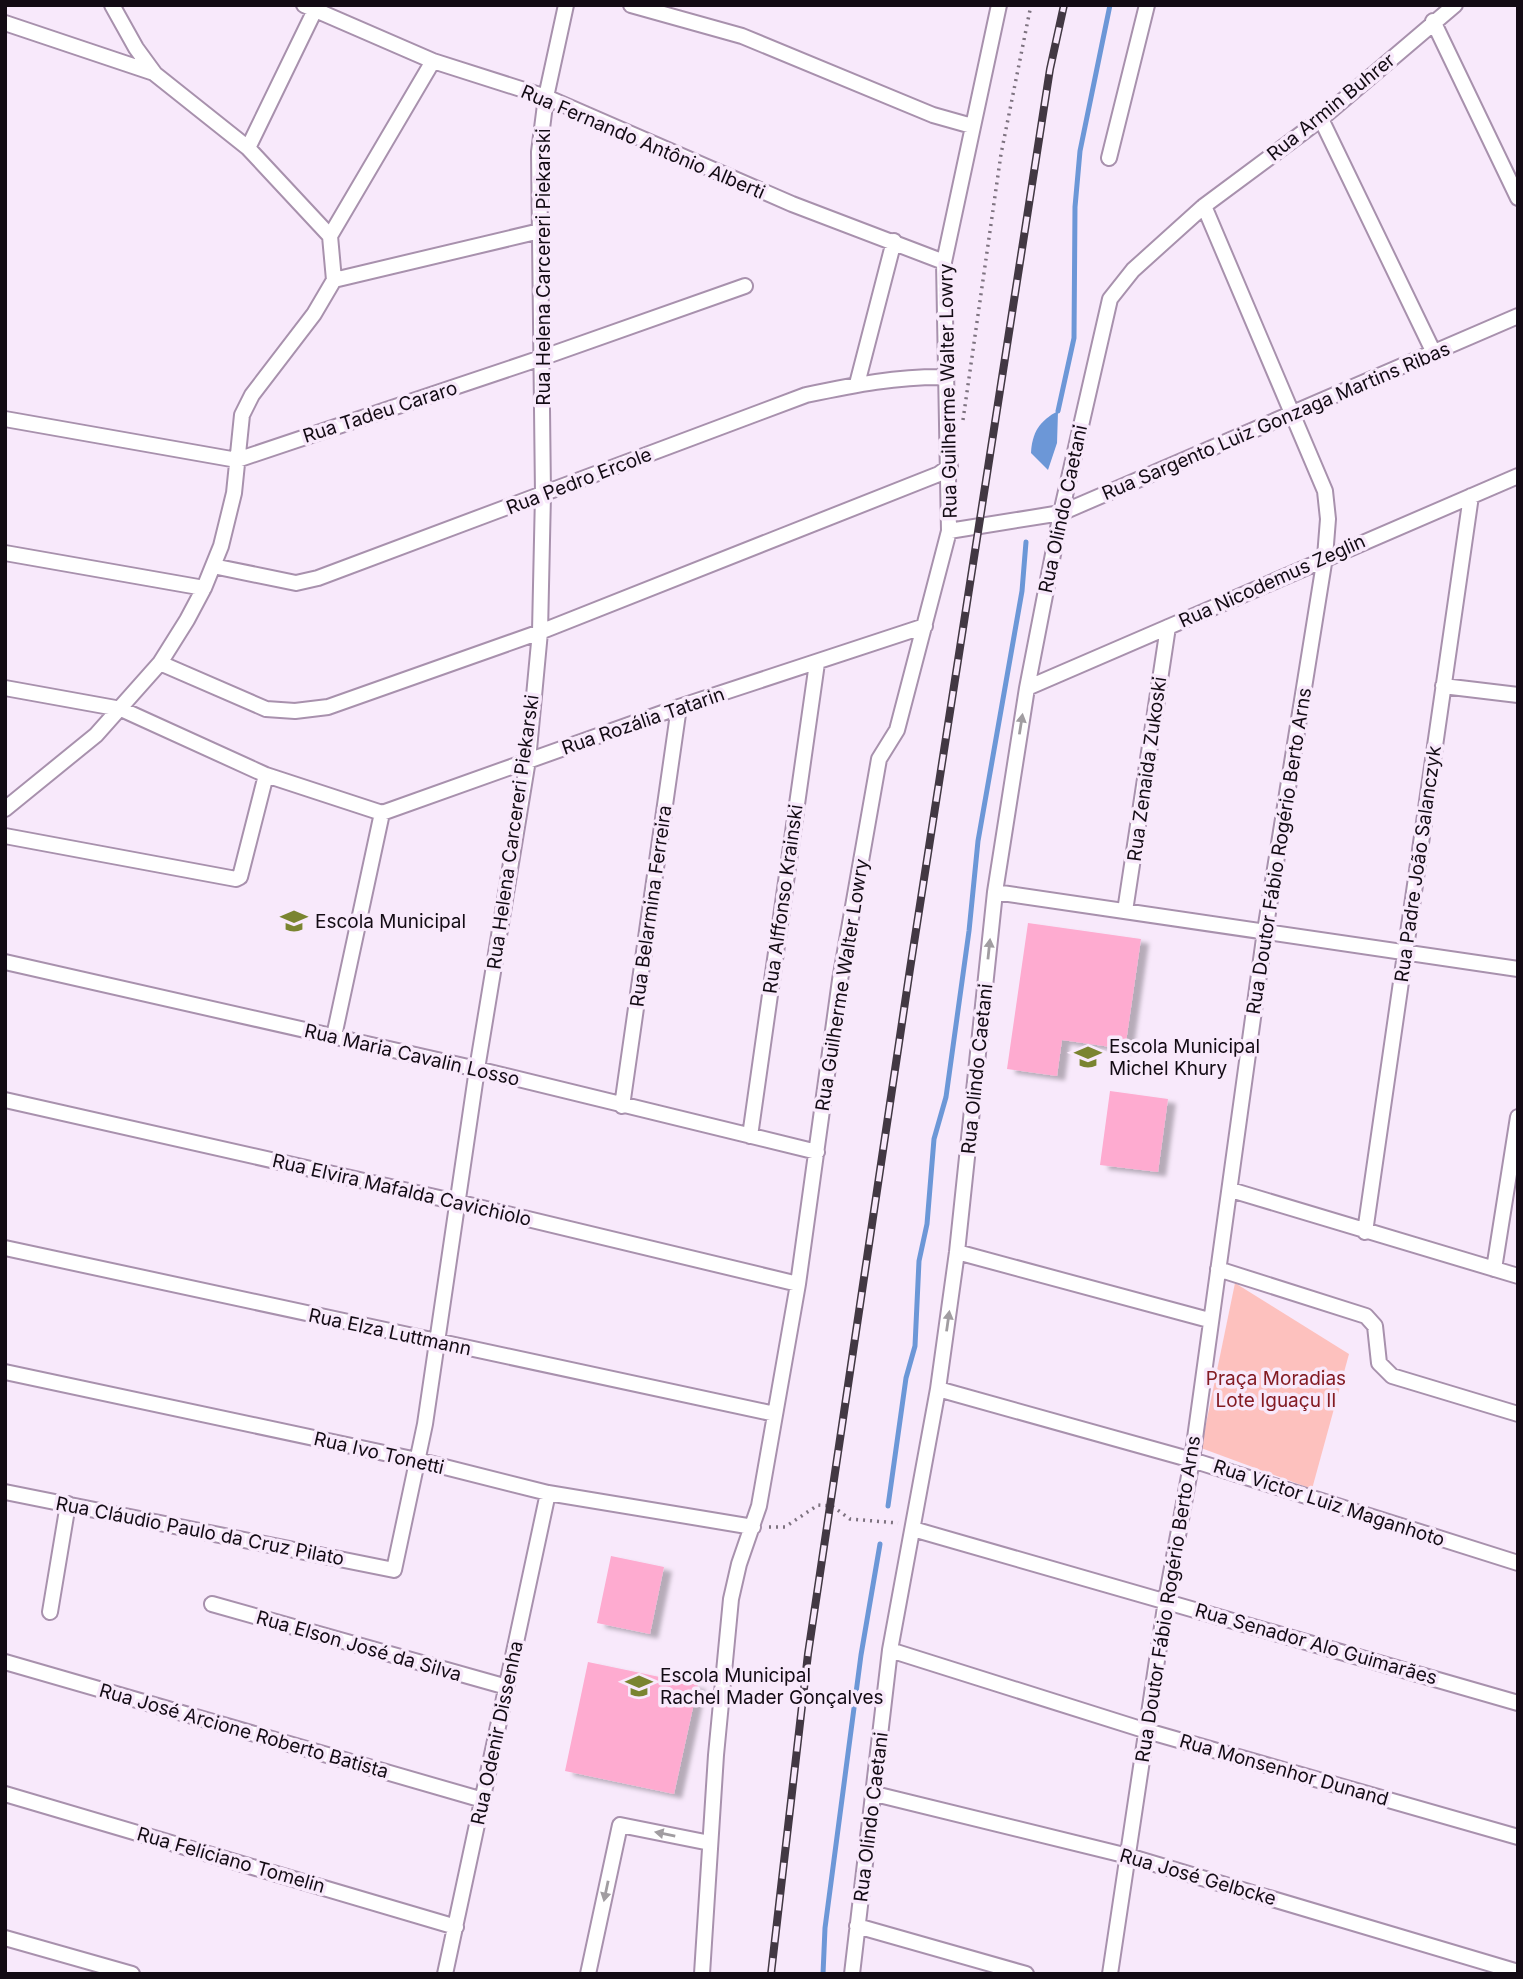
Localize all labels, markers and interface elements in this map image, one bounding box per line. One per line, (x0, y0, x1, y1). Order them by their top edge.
street label: Rua Armin Buhrer (1262, 48, 1400, 166)
street label: Rua Fernando Antônio Alberti (517, 80, 769, 204)
street label: Rua Helena Carcereri Piekarski (532, 128, 555, 406)
street label: Rua Guilherme Walter Lowry (934, 263, 962, 519)
street label: Rua Sargento Luiz Gonzaga Martins Ribas (1098, 337, 1454, 505)
street label: Rua Tadeu Cararo (300, 376, 460, 448)
street label: Rua Olindo Caetani (1034, 423, 1092, 595)
street label: Rua Pedro Ercole (503, 443, 655, 519)
street label: Rua Nicodemus Zeglin (1175, 529, 1369, 633)
street label: Rua Zenaida Zukoski (1123, 675, 1171, 863)
street label: Rua Rozália Tatarin (559, 682, 727, 760)
street label: Rua Doutor Fábio Rogério Berto Arns (1242, 686, 1316, 1016)
street label: Rua Helena Carcereri Piekarski (482, 693, 544, 971)
one-way arrow (1016, 713, 1027, 735)
street label: Rua Padre João Salanczyk (1390, 744, 1446, 984)
street label: Rua Alffonso Krainski (758, 803, 808, 995)
street label: Rua Belarmina Ferreira (625, 804, 677, 1008)
street label: Rua Guilherme Walter Lowry (811, 857, 873, 1113)
school or university icon: Escola Municipal (279, 906, 309, 936)
place label: Escola Municipal (315, 910, 466, 933)
one-way arrow (984, 938, 995, 960)
street label: Rua Olindo Caetani (957, 983, 997, 1155)
street label: Rua Maria Cavalin Losso (302, 1019, 522, 1091)
place label: Escola Municipal Michel Khury (1109, 1035, 1260, 1080)
school or university icon: Escola Municipal Michel Khury (1073, 1042, 1103, 1072)
street label: Rua Elvira Mafalda Cavichiolo (270, 1149, 534, 1231)
street label: Rua Elza Luttmann (307, 1304, 473, 1360)
one-way arrow (942, 1310, 953, 1332)
park label: Praça Moradias Lote Iguaçu II (1206, 1367, 1346, 1412)
street label: Rua Ivo Tonetti (312, 1427, 446, 1479)
street label: Rua Doutor Fábio Rogério Berto Arns (1131, 1434, 1205, 1764)
street label: Rua Victor Luiz Maganhoto (1210, 1455, 1448, 1551)
street label: Rua Cláudio Paulo da Cruz Pilato (54, 1492, 346, 1570)
street label: Rua Senador Alo Guimarães (1192, 1598, 1440, 1690)
street label: Rua Elson José da Silva (254, 1606, 464, 1686)
street label: Rua Odenir Dissenha (466, 1639, 528, 1827)
place label: Escola Municipal Rachel Mader Gonçalves (660, 1664, 884, 1709)
school or university icon: Escola Municipal Rachel Mader Gonçalves (624, 1671, 654, 1701)
street label: Rua José Arcione Roberto Batista (97, 1679, 391, 1783)
street label: Rua Monsenhor Dunand (1177, 1729, 1391, 1811)
street label: Rua Olindo Caetani (849, 1731, 893, 1903)
street label: Rua Feliciano Tomelin (134, 1822, 328, 1898)
one-way arrow (654, 1828, 676, 1839)
street label: Rua José Gelbcke (1117, 1844, 1279, 1910)
one-way arrow (600, 1880, 611, 1902)

